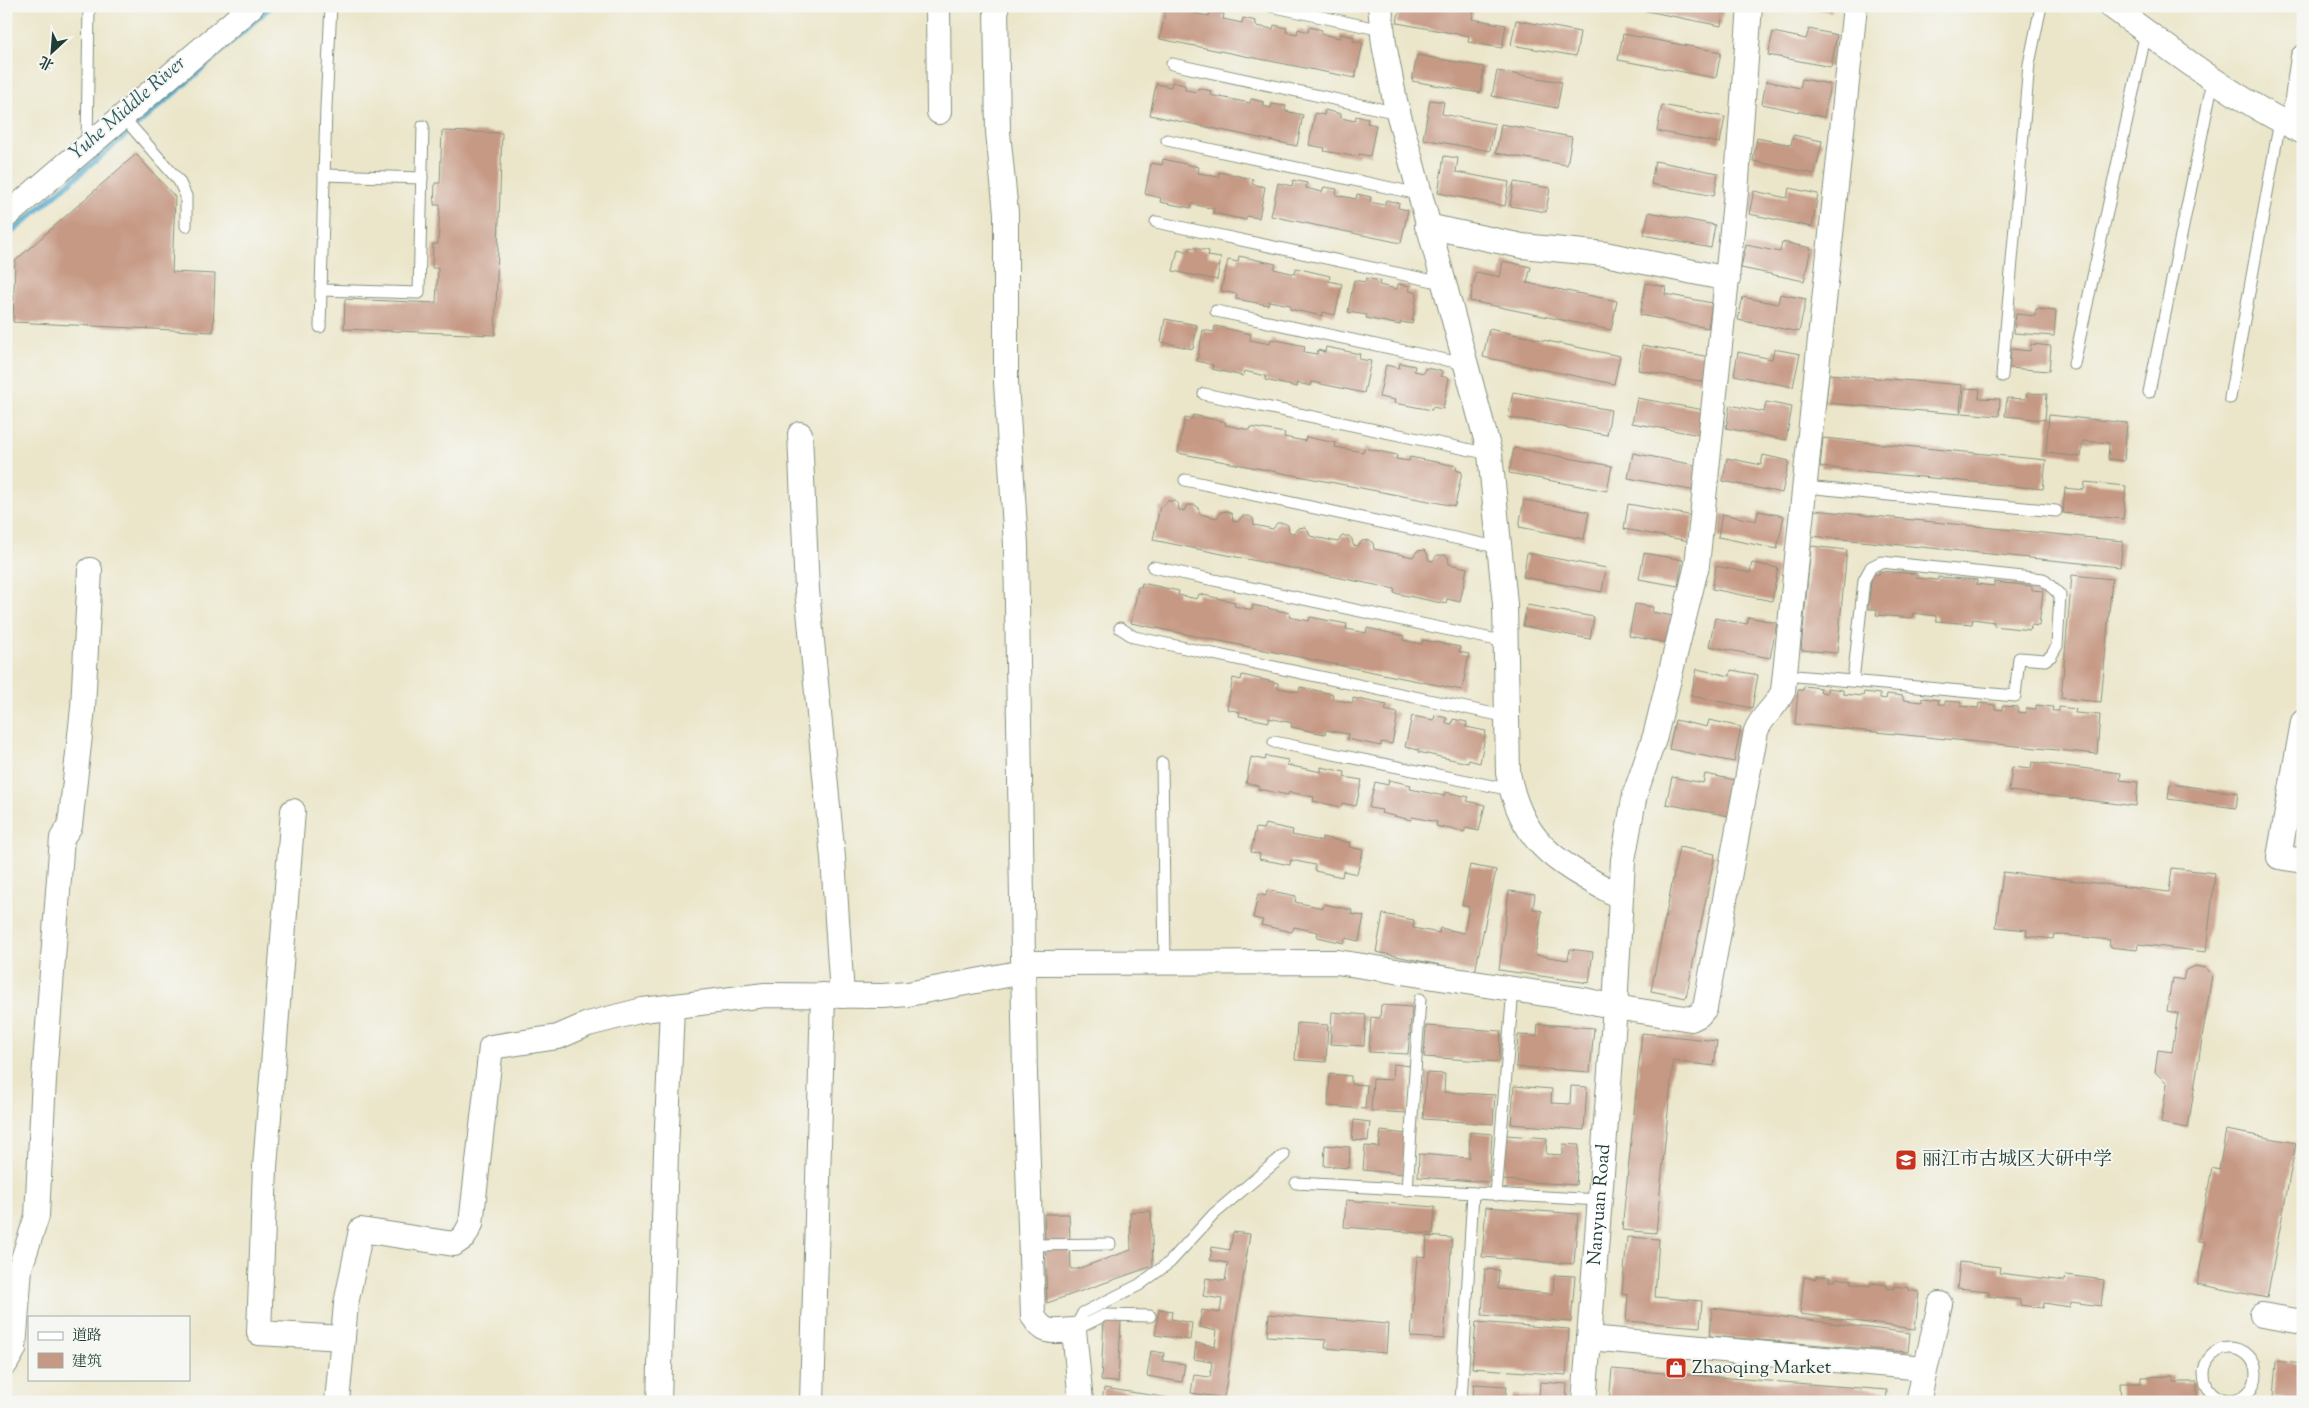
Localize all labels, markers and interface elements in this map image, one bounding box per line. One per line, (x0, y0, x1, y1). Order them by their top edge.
north arrow (28, 28, 78, 78)
text: 北 (37, 50, 58, 74)
water label: Yuhe Middle River (63, 50, 193, 168)
street label: Nanyuan Road (1581, 1143, 1618, 1266)
place label: 丽江市古城区大研中学 (1922, 1147, 2112, 1174)
school or university icon: 丽江市古城区大研中学 (1894, 1148, 1918, 1172)
legend (28, 1316, 190, 1380)
text: 道路 (72, 1326, 102, 1347)
text: 建筑 (72, 1352, 102, 1373)
place label: Zhaoqing Market (1692, 1355, 1832, 1382)
shop icon: Zhaoqing Market (1664, 1356, 1688, 1380)

